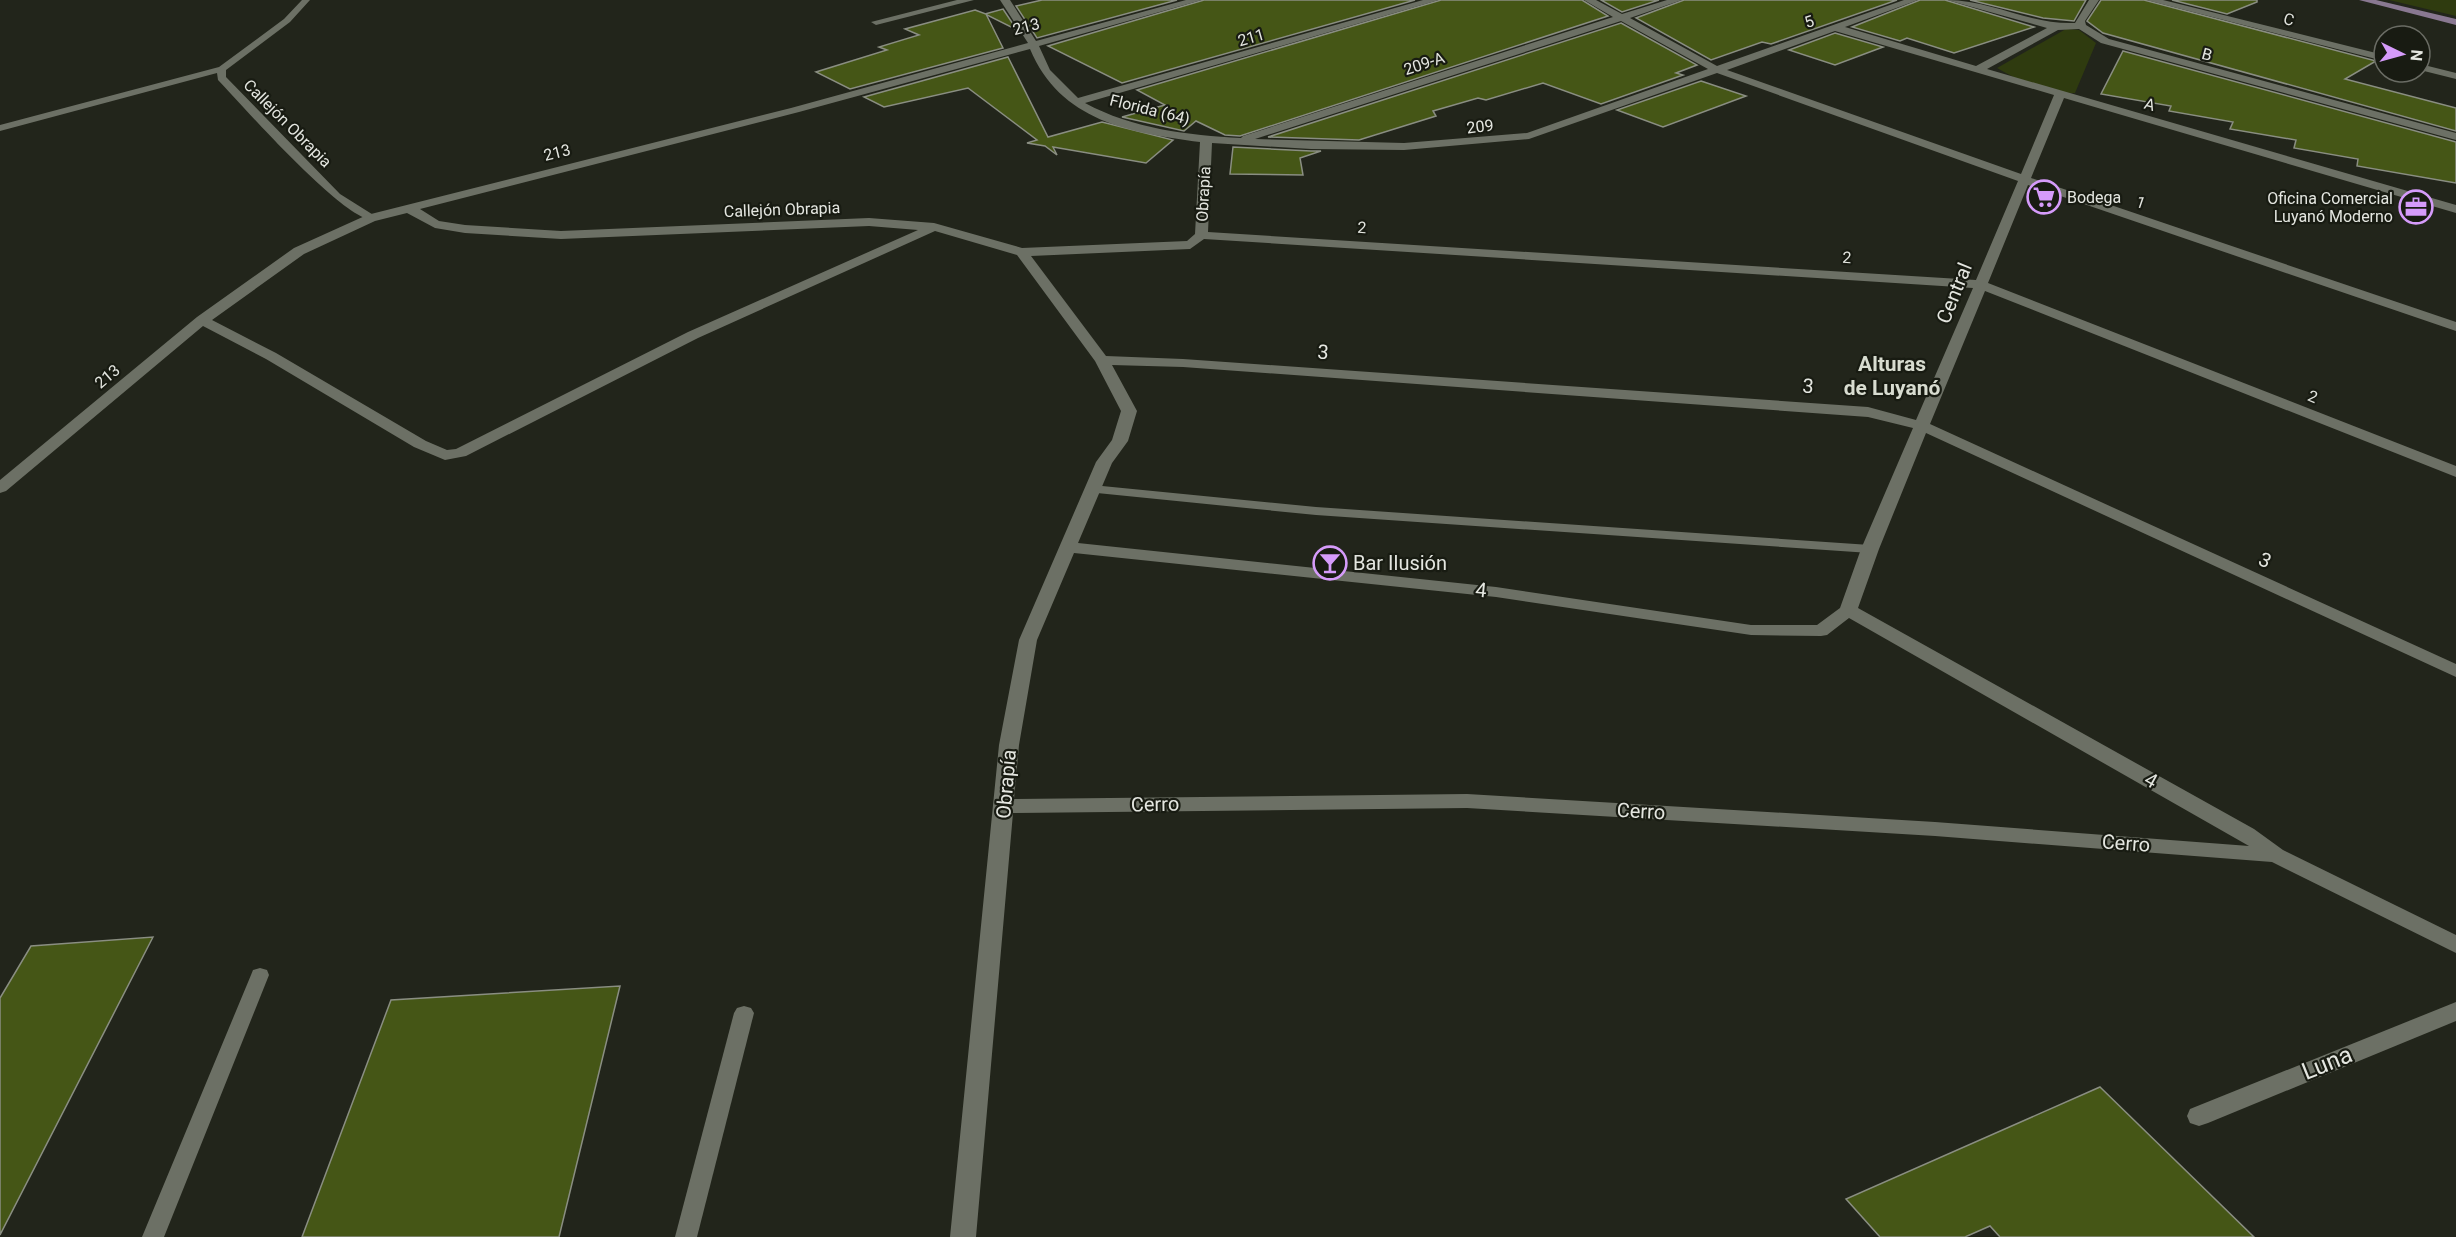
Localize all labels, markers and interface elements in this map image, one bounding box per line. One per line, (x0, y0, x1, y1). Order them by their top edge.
street label: C (2282, 9, 2296, 30)
street label: 5 (1802, 11, 1817, 32)
street label: 213 (1011, 14, 1042, 39)
north arrow (2372, 24, 2432, 84)
street label: 211 (1236, 25, 1267, 50)
street label: B (2200, 44, 2214, 65)
street label: 209-A (1401, 48, 1448, 79)
text: N (2406, 49, 2426, 62)
street label: Callejón Obrapia (240, 75, 336, 171)
street label: Florida (64) (1108, 90, 1192, 129)
street label: A (2142, 94, 2158, 115)
street label: 209 (1466, 115, 1495, 138)
street label: 213 (542, 140, 573, 165)
street label: Obrapía (1193, 166, 1214, 222)
supermarket icon: Bodega (2026, 179, 2062, 215)
place label: Bodega (2067, 188, 2121, 207)
place label: Oficina Comercial Luyanó Moderno (2267, 189, 2393, 226)
office icon: Oficina Comercial Luyanó Moderno (2398, 189, 2434, 225)
street label: 1 (2133, 192, 2148, 213)
street label: Callejón Obrapia (723, 198, 841, 221)
street label: 2 (1357, 218, 1367, 237)
street label: 2 (1842, 248, 1852, 267)
street label: Central (1931, 259, 1977, 327)
street label: 3 (1317, 340, 1329, 364)
district label: Alturas de Luyanó (1844, 352, 1940, 400)
street label: 213 (91, 360, 124, 392)
street label: 3 (1802, 374, 1814, 398)
street label: 2 (2305, 386, 2321, 407)
bar icon: Bar Ilusión (1312, 545, 1348, 581)
street label: 3 (2255, 547, 2275, 573)
place label: Bar Ilusión (1353, 551, 1447, 575)
street label: 4 (1474, 577, 1488, 603)
street label: Obrapía (991, 748, 1021, 820)
street label: 4 (2140, 767, 2162, 793)
street label: Cerro (1131, 792, 1179, 816)
street label: Cerro (1616, 798, 1666, 824)
street label: Cerro (2101, 829, 2151, 857)
street label: Luna (2298, 1040, 2356, 1086)

